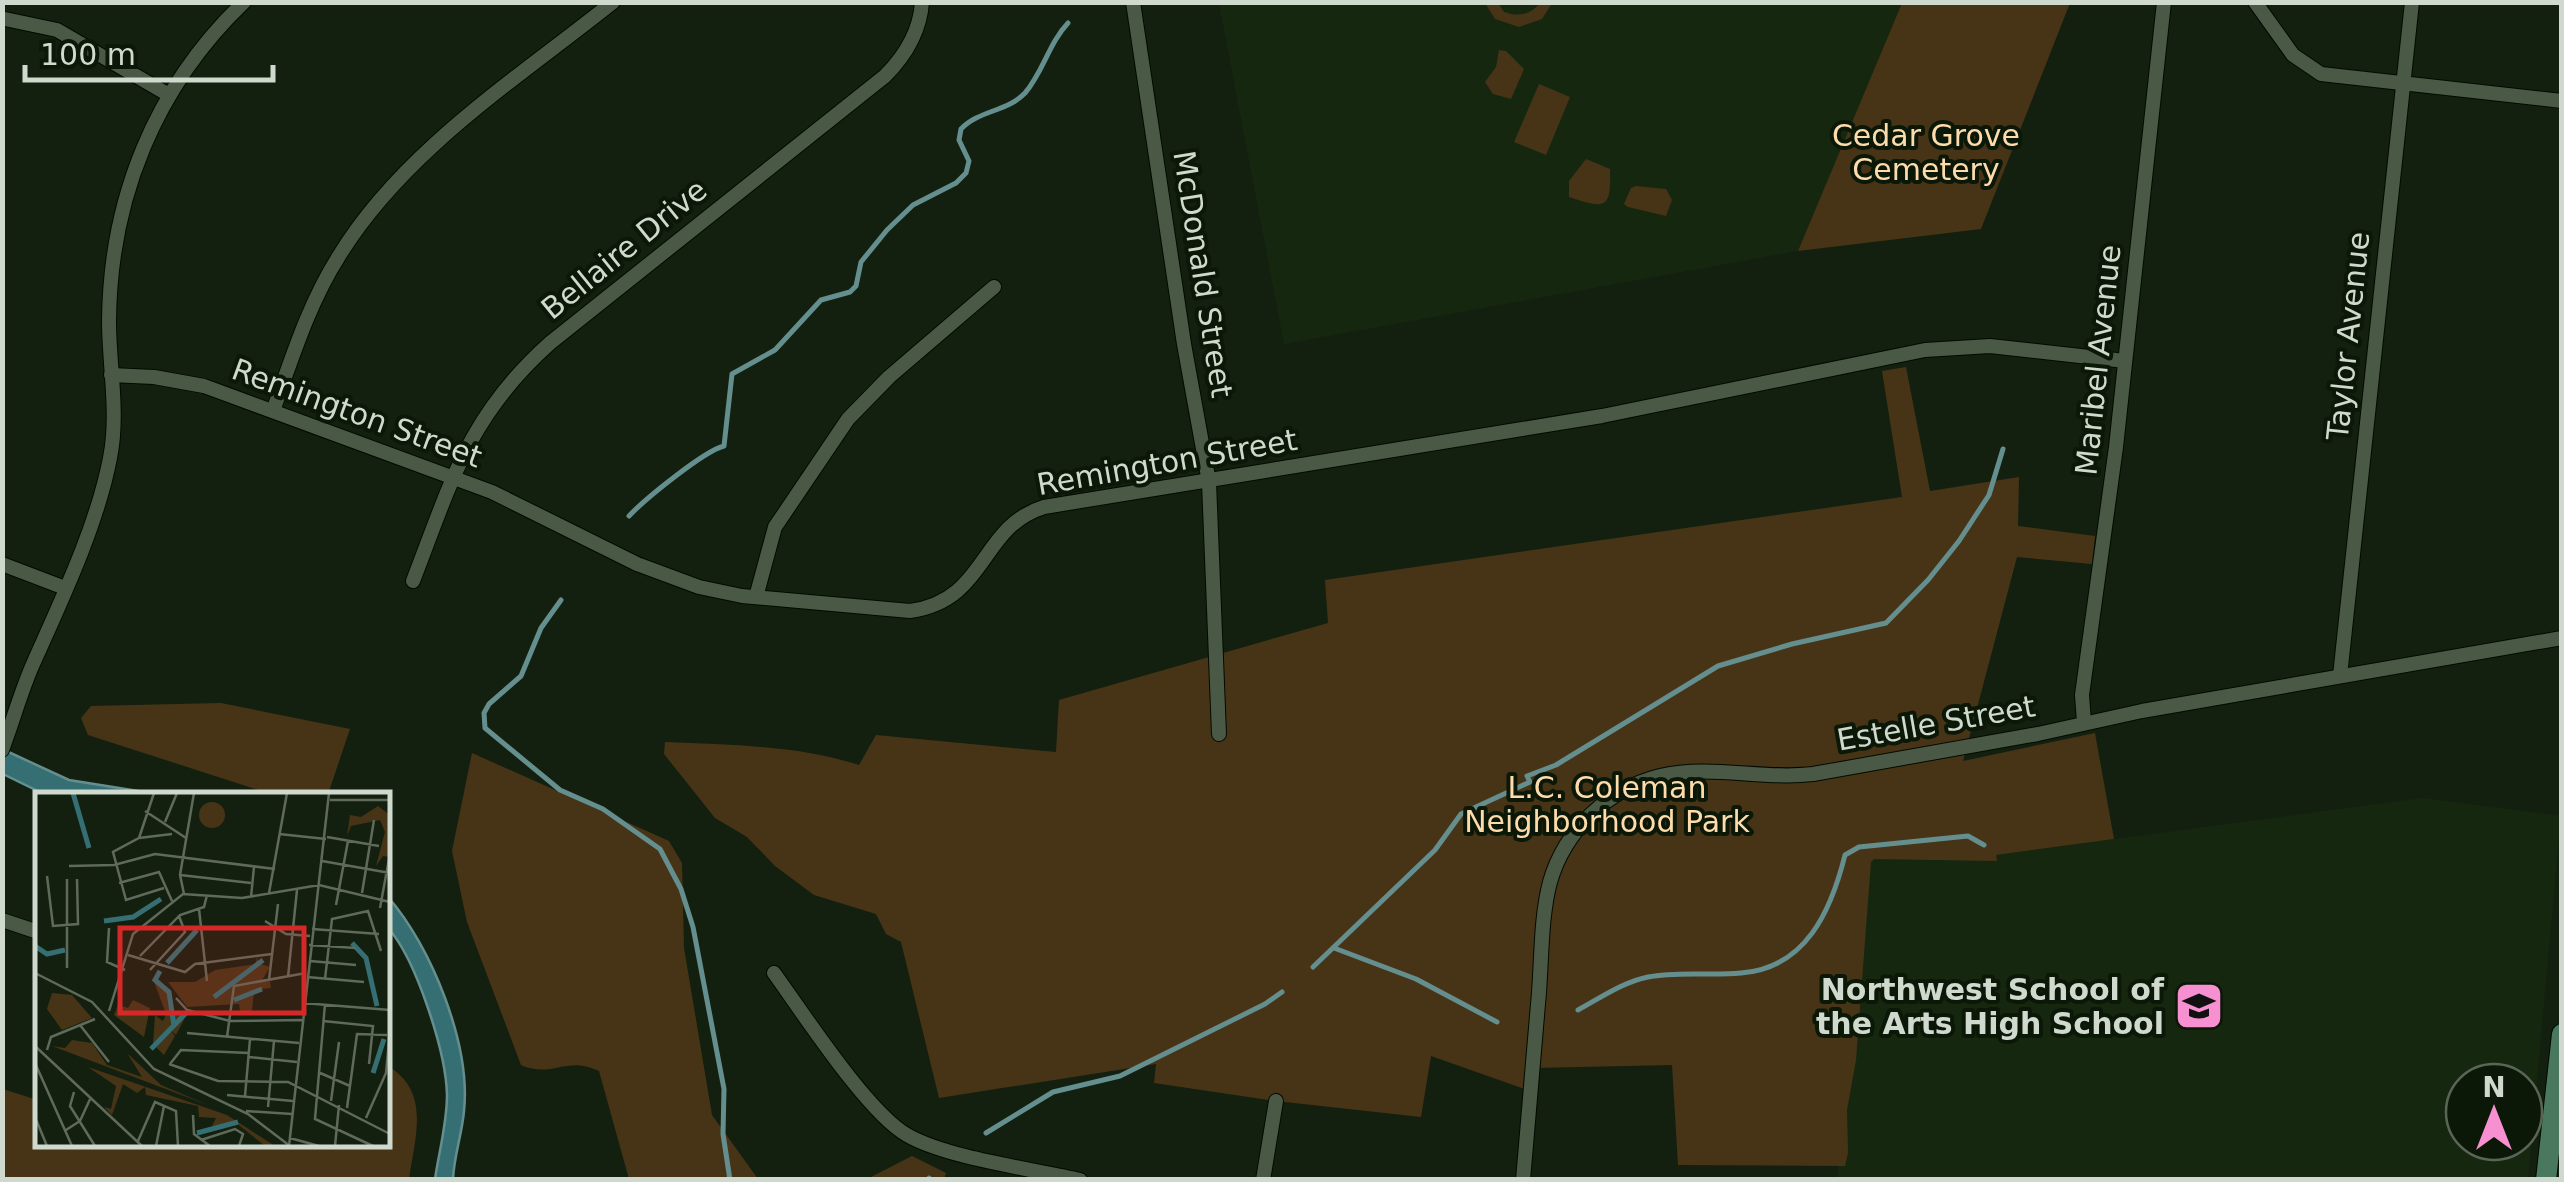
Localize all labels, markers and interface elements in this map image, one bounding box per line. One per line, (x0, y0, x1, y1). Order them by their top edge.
scale bar (25, 20, 272, 82)
text: 100 m (40, 37, 136, 72)
park label: Cedar Grove Cemetery (1832, 118, 2020, 187)
street label: McDonald Street (1166, 148, 1240, 400)
street label: Bellaire Drive (534, 172, 714, 326)
street label: Taylor Avenue (2320, 230, 2376, 443)
street label: Maribel Avenue (2068, 243, 2128, 477)
street label: Remington Street (227, 352, 487, 475)
street label: Remington Street (1034, 422, 1300, 502)
street label: Estelle Street (1834, 688, 2038, 758)
park label: L.C. Coleman Neighborhood Park (1464, 770, 1750, 839)
inset map (35, 792, 390, 1147)
place label: Northwest School of the Arts High School (1816, 972, 2165, 1041)
school or university icon: Northwest School of the Arts High School (2173, 980, 2225, 1032)
north arrow (2444, 1062, 2544, 1162)
text: N (2482, 1071, 2506, 1104)

